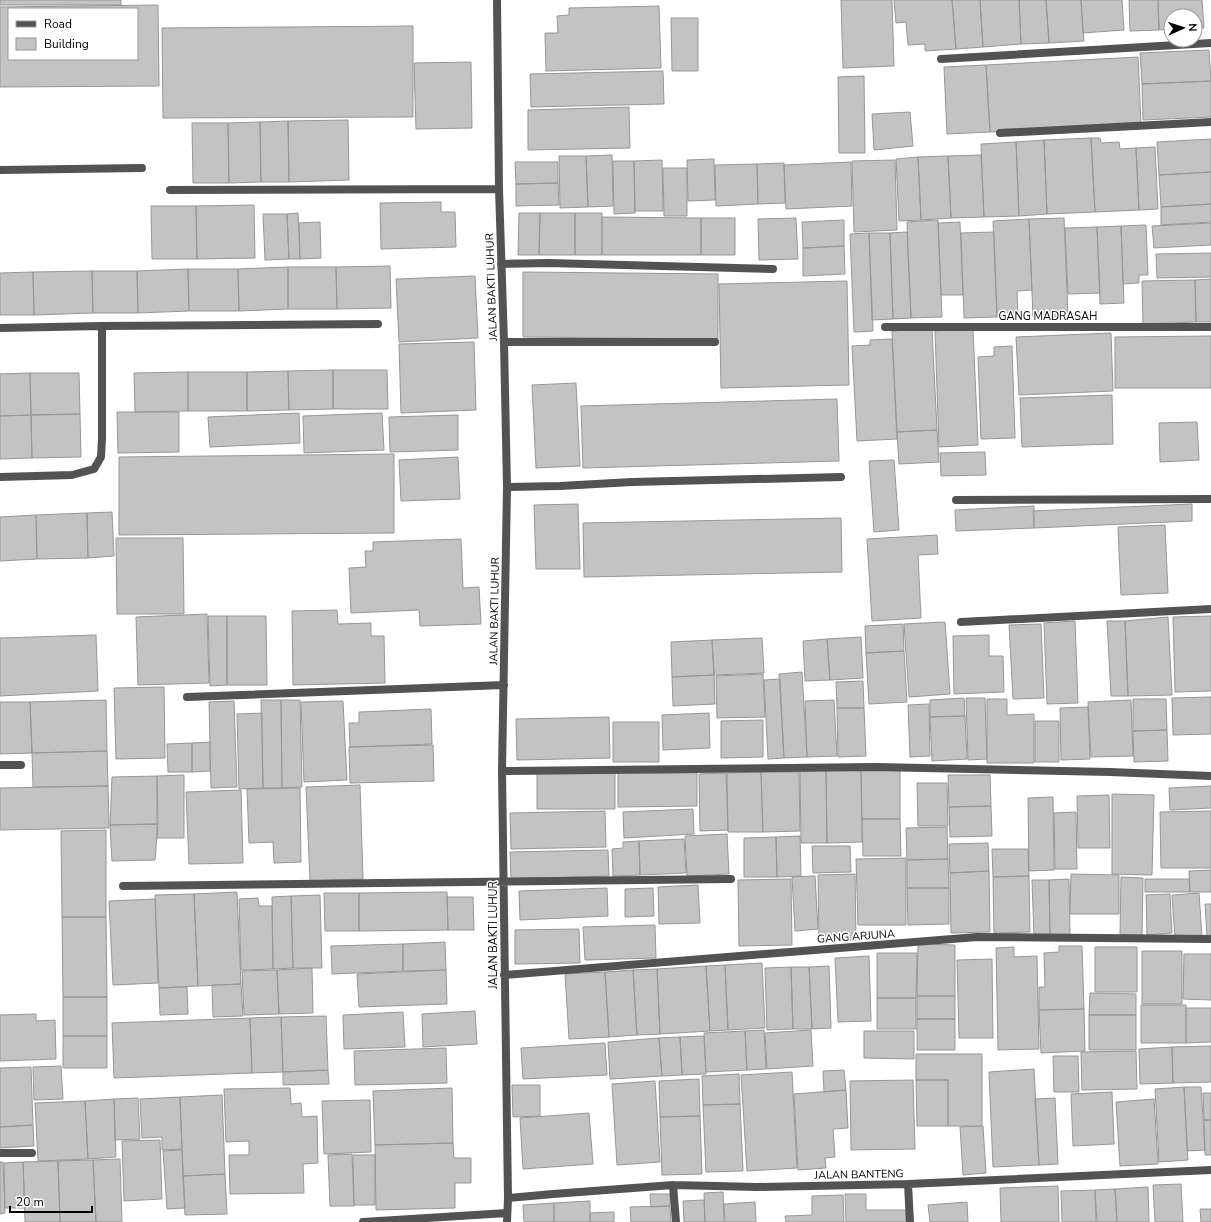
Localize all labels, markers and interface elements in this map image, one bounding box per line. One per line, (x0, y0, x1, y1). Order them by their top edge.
legend (8, 8, 138, 60)
north arrow (1163, 8, 1203, 48)
text: Road (44, 16, 72, 32)
text: N (1185, 23, 1200, 32)
text: Building (44, 36, 89, 52)
street label: JALAN BAKTI LUHUR (482, 232, 501, 342)
street label: GANG MADRASAH (999, 309, 1097, 324)
street label: JALAN BAKTI LUHUR (486, 556, 503, 666)
street label: JALAN BAKTI LUHUR (486, 880, 501, 990)
street label: GANG ARJUNA (817, 926, 896, 947)
street label: JALAN BANTENG (813, 1166, 904, 1183)
scale bar (10, 1188, 92, 1214)
text: 20 m (16, 1194, 44, 1210)

